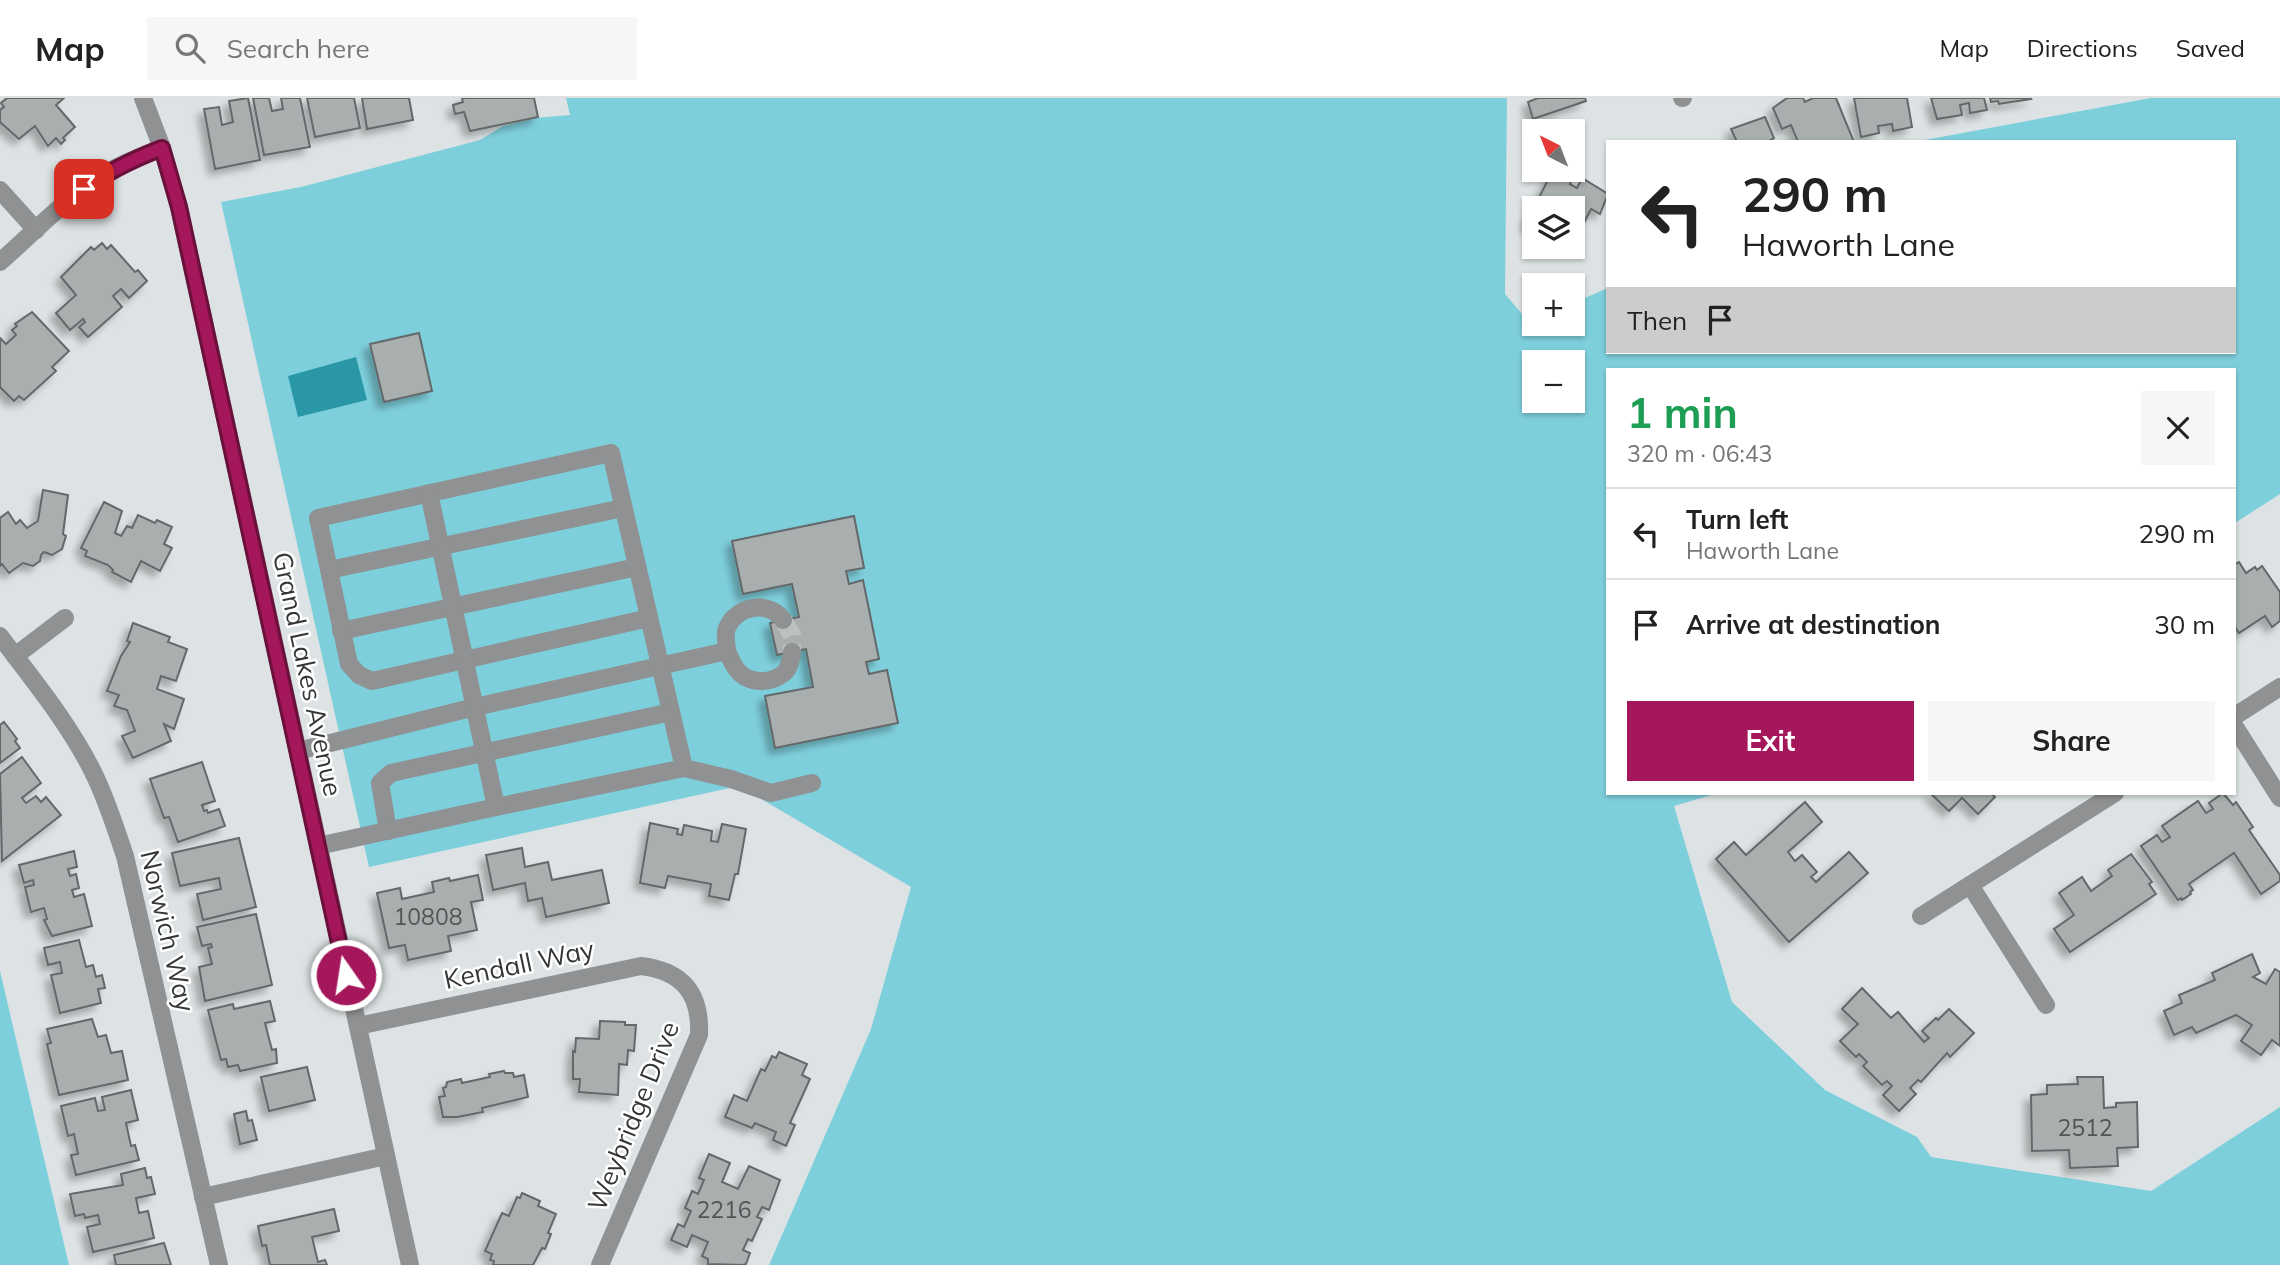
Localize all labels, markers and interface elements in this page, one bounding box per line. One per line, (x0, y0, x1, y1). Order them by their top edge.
search box (147, 17, 637, 80)
text: Map (35, 28, 105, 69)
icon: search (171, 29, 209, 67)
text: Search here (227, 32, 370, 65)
text: Map (1939, 33, 1989, 63)
text: Directions (2027, 33, 2138, 63)
text: Saved (2176, 33, 2245, 63)
north arrow (1522, 119, 1586, 182)
map controls (1522, 119, 1585, 413)
pin (54, 159, 114, 219)
text: 290 m (1742, 163, 1888, 224)
icon: left (1627, 168, 1718, 259)
icon: arrive (65, 170, 103, 208)
button: layers (1522, 196, 1585, 259)
text: Haworth Lane (1742, 224, 1955, 264)
button: + (1522, 273, 1585, 336)
icon: arrive (1701, 301, 1739, 339)
text: Then (1627, 304, 1687, 337)
button: − (1522, 350, 1585, 413)
text: 1 min (1627, 386, 1738, 439)
button: close (2141, 391, 2215, 465)
text: 320 m · 06:43 (1627, 439, 1772, 468)
text: Turn left (1686, 503, 1788, 536)
icon: left (1627, 515, 1665, 553)
text: 290 m (2139, 517, 2215, 550)
text: Haworth Lane (1686, 536, 1839, 565)
street label: Grand Lakes Avenue (266, 549, 350, 799)
icon: arrive (1627, 606, 1665, 644)
text: Arrive at destination (1686, 608, 1941, 641)
text: 30 m (2154, 608, 2215, 641)
button: Exit (1627, 701, 1914, 781)
button: Share (1928, 701, 2215, 781)
street label: Norwich Way (133, 847, 203, 1015)
house number: 10808 (393, 902, 463, 931)
street label: Kendall Way (441, 932, 597, 996)
position arrow (309, 938, 383, 1012)
street label: Weybridge Drive (580, 1016, 686, 1216)
house number: 2512 (2057, 1113, 2113, 1142)
house number: 2216 (696, 1195, 752, 1224)

